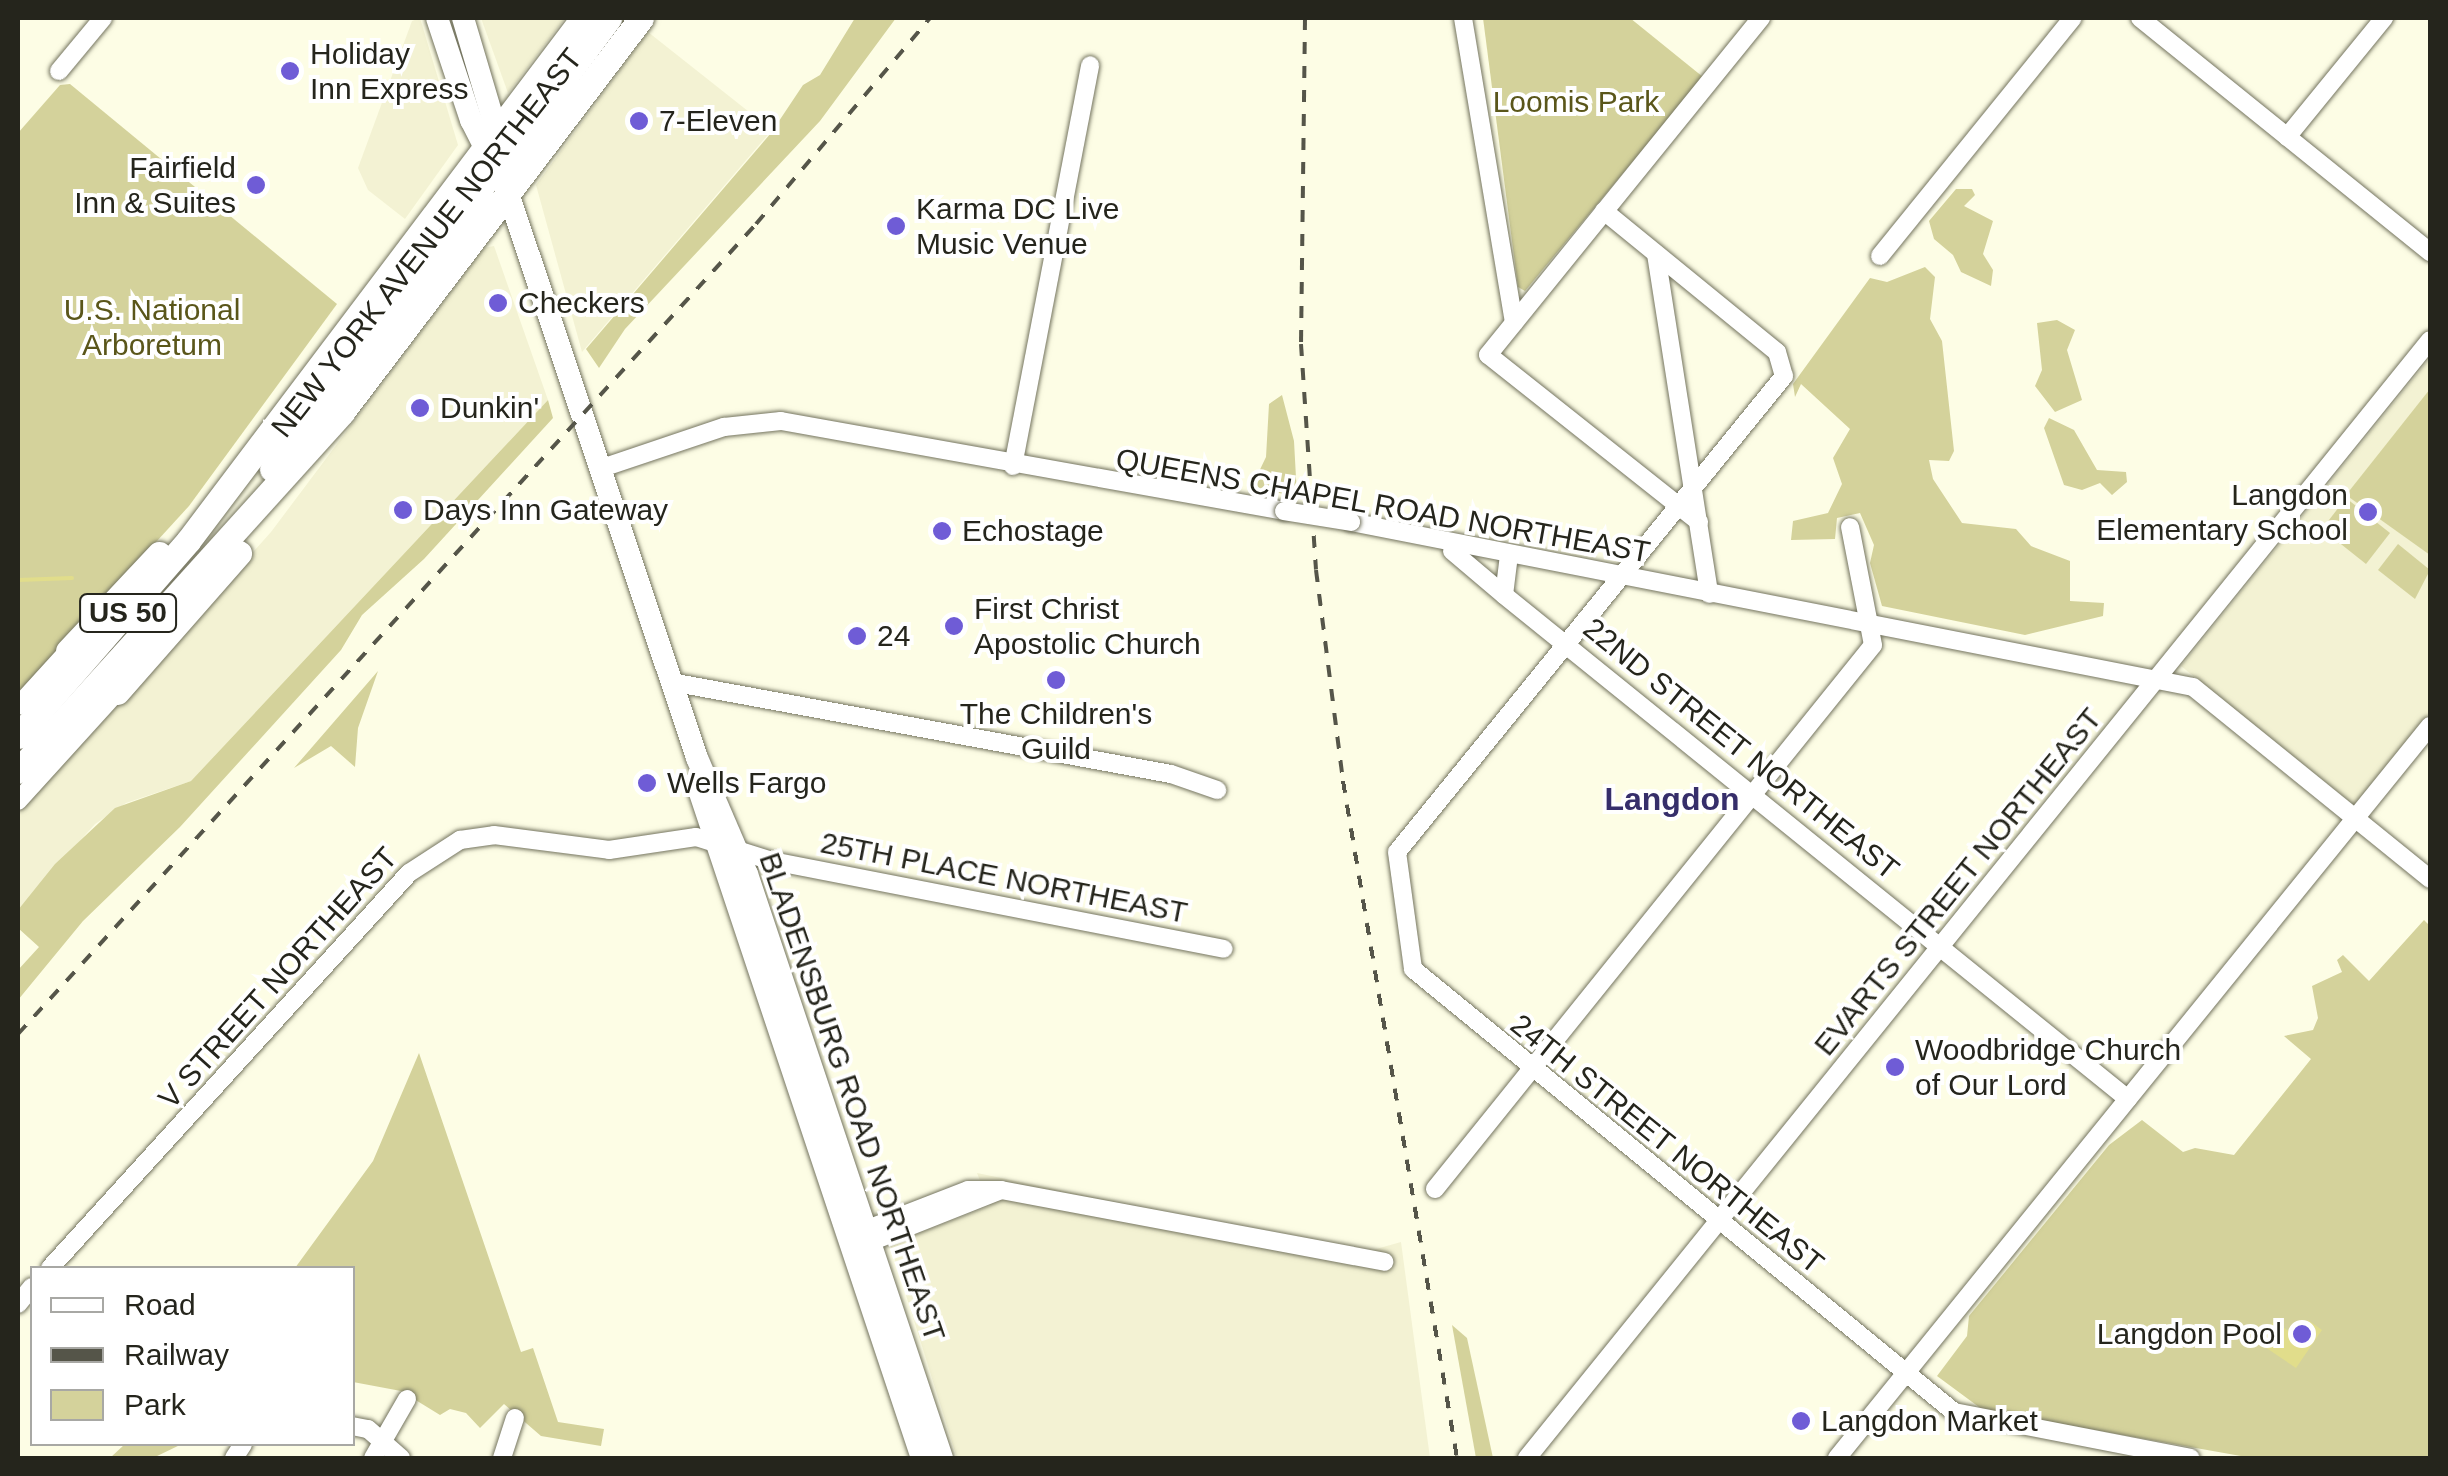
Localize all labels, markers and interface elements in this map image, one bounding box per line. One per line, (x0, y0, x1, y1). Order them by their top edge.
place label: Holiday Inn Express (310, 36, 468, 106)
street label: NEW YORK AVENUE NORTHEAST (263, 41, 591, 445)
marker: Holiday Inn Express (279, 60, 301, 82)
park label: Loomis Park (1493, 84, 1659, 120)
place label: 7-Eleven (659, 103, 777, 139)
marker: 7-Eleven (628, 110, 650, 132)
place label: Fairfield Inn & Suites (74, 150, 236, 220)
marker: Fairfield Inn & Suites (245, 174, 267, 196)
place label: Karma DC Live Music Venue (916, 191, 1119, 262)
marker: Karma DC Live Music Venue (885, 215, 907, 237)
place label: Checkers (518, 285, 645, 321)
park label: U.S. National Arboretum (64, 292, 240, 362)
marker: Checkers (487, 292, 509, 314)
place label: Dunkin' (440, 390, 539, 426)
marker: Dunkin' (409, 397, 431, 419)
street label: QUEENS CHAPEL ROAD NORTHEAST (1113, 441, 1653, 571)
place label: Langdon Elementary School (2096, 477, 2348, 548)
place label: Days Inn Gateway (423, 492, 668, 528)
marker: Days Inn Gateway (392, 499, 414, 521)
marker: Langdon Elementary School (2357, 501, 2379, 523)
place label: Echostage (962, 513, 1104, 549)
marker: Echostage (931, 520, 953, 542)
road number: US 50 (78, 590, 178, 636)
place label: First Christ Apostolic Church (974, 591, 1201, 662)
street label: 22ND STREET NORTHEAST (1576, 610, 1906, 888)
marker: First Christ Apostolic Church (943, 615, 965, 637)
place label: 24 (877, 618, 910, 654)
marker: 24 (846, 625, 868, 647)
marker: The Children's Guild (1045, 669, 1067, 691)
place label: The Children's Guild (960, 696, 1152, 766)
street label: EVARTS STREET NORTHEAST (1807, 701, 2109, 1063)
place label: Wells Fargo (667, 765, 826, 801)
marker: Wells Fargo (636, 772, 658, 794)
district label: Langdon (1604, 780, 1740, 818)
street label: 25TH PLACE NORTHEAST (818, 825, 1190, 931)
street label: V STREET NORTHEAST (151, 840, 405, 1116)
street label: BLADENSBURG ROAD NORTHEAST (751, 848, 953, 1346)
street label: 24TH STREET NORTHEAST (1503, 1006, 1831, 1282)
place label: Woodbridge Church of Our Lord (1915, 1032, 2181, 1102)
marker: Woodbridge Church of Our Lord (1884, 1056, 1906, 1078)
legend (30, 1266, 355, 1446)
text: Road (124, 1288, 196, 1321)
place label: Langdon Pool (2097, 1316, 2282, 1352)
marker: Langdon Pool (2291, 1323, 2313, 1345)
text: Railway (124, 1338, 229, 1371)
text: Park (124, 1388, 186, 1421)
place label: Langdon Market (1821, 1403, 2038, 1439)
marker: Langdon Market (1790, 1410, 1812, 1432)

